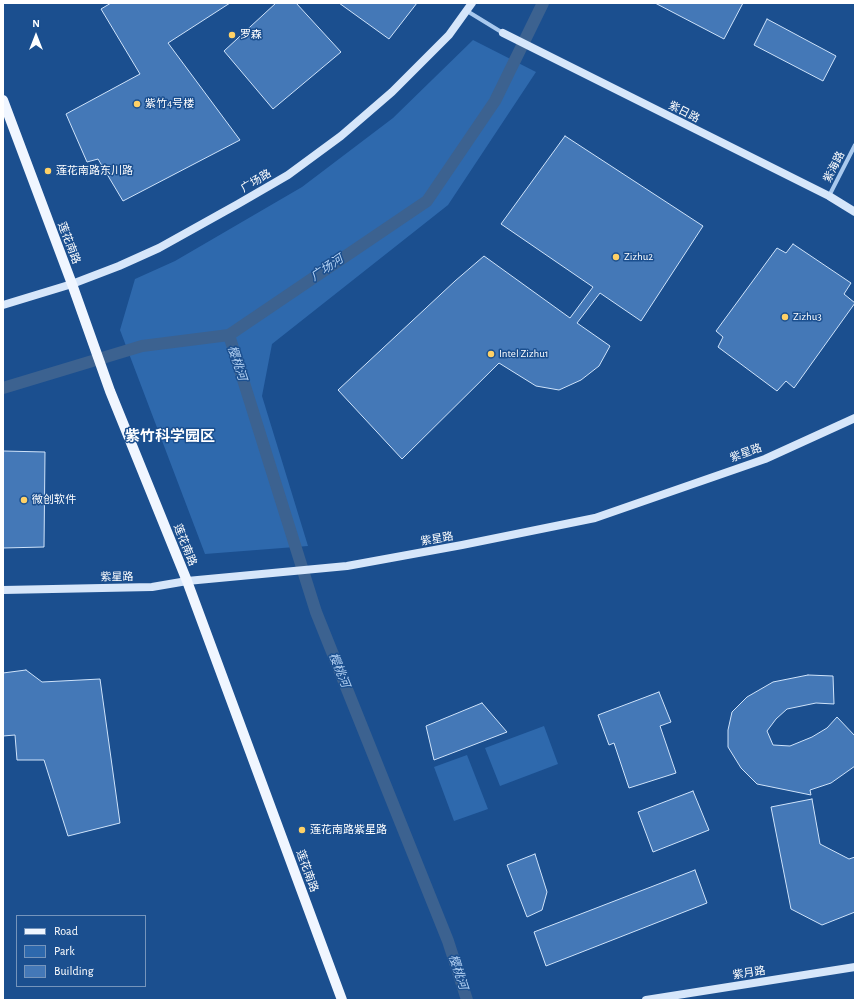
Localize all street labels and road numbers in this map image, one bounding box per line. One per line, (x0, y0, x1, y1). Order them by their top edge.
street label: 紫日路 (666, 99, 702, 125)
street label: 紫海路 (821, 149, 847, 185)
street label: 广场路 (238, 167, 274, 195)
street label: 莲花南路 (55, 220, 83, 266)
street label: 紫星路 (728, 441, 764, 465)
street label: 莲花南路 (171, 522, 199, 568)
street label: 紫星路 (420, 530, 454, 548)
street label: 紫星路 (100, 570, 134, 584)
street label: 莲花南路 (293, 848, 321, 894)
street label: 紫月路 (732, 964, 766, 982)

